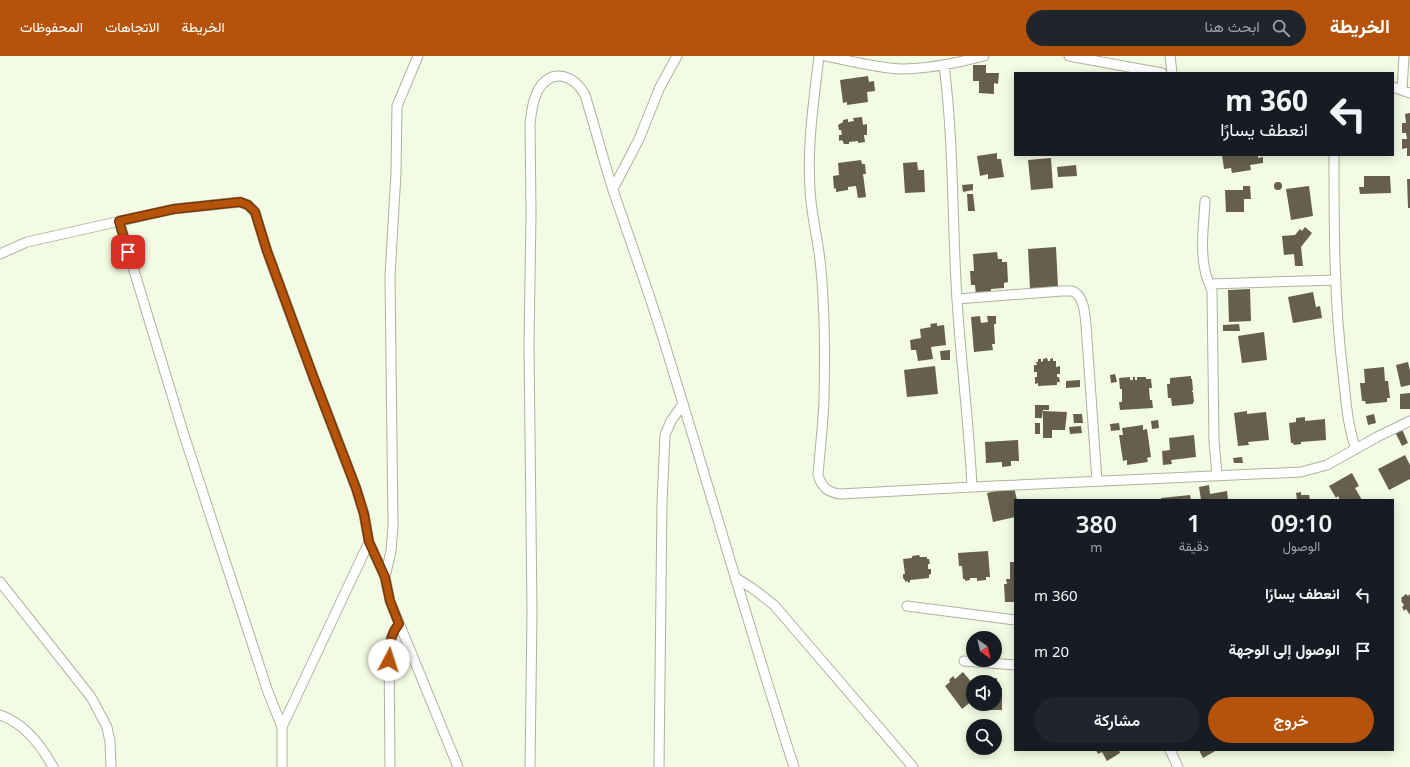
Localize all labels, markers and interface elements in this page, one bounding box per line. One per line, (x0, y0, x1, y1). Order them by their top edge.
search box (1026, 10, 1306, 46)
text: الخريطة (1330, 13, 1390, 39)
text: ابحث هنا (1204, 16, 1260, 36)
text: المحفوظات (20, 17, 83, 36)
text: الاتجاهات (105, 17, 159, 36)
text: الخريطة (181, 17, 225, 36)
icon: search (1270, 17, 1292, 39)
text: 360 m (1225, 81, 1308, 119)
icon: left (1322, 88, 1374, 140)
text: انعطف يسارًا (1220, 117, 1308, 141)
pin (111, 235, 145, 269)
icon: arrive (117, 241, 139, 263)
text: 1 (1187, 506, 1201, 539)
text: 09:10 (1271, 506, 1332, 539)
text: 380 (1076, 507, 1117, 540)
text: دقيقة (1179, 537, 1209, 555)
text: الوصول (1283, 537, 1320, 555)
text: m (1090, 538, 1103, 556)
text: انعطف يسارًا (1265, 583, 1340, 603)
icon: left (1352, 584, 1374, 606)
text: 360 m (1034, 585, 1078, 605)
north arrow (966, 631, 1002, 667)
map controls (966, 631, 1002, 755)
position arrow (368, 639, 410, 681)
text: الوصول إلى الوجهة (1229, 639, 1340, 659)
icon: arrive (1352, 640, 1374, 662)
text: 20 m (1034, 641, 1069, 661)
button: sound (966, 675, 1002, 711)
button: مشاركة (1034, 697, 1200, 743)
button: خروج (1208, 697, 1374, 743)
button: search (966, 719, 1002, 755)

